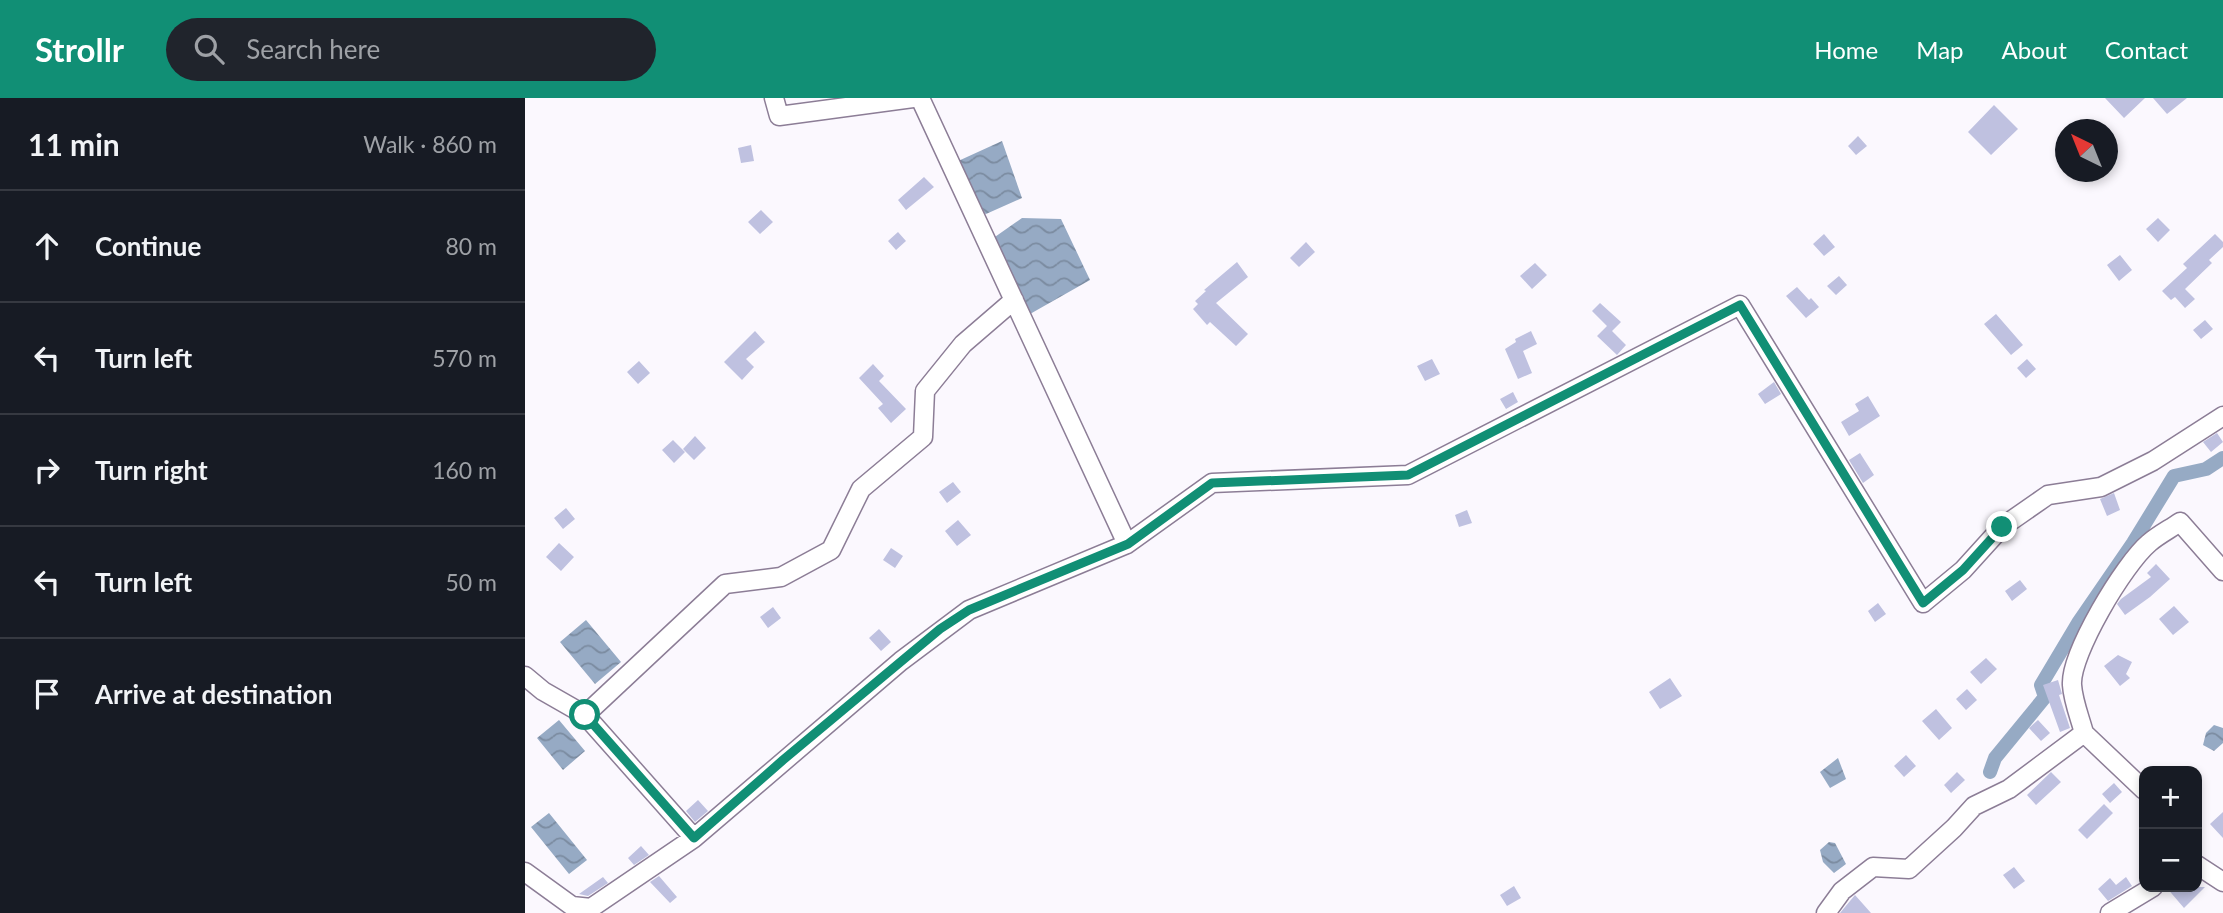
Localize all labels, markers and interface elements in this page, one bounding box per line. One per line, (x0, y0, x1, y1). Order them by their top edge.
search box (166, 18, 656, 81)
text: Strollr (35, 29, 124, 69)
icon: search (190, 30, 228, 68)
text: Search here (246, 33, 380, 65)
text: Home (1814, 35, 1878, 64)
text: Map (1916, 35, 1964, 64)
text: About (2002, 35, 2067, 64)
text: Contact (2105, 35, 2188, 64)
north arrow (2055, 119, 2118, 182)
text: 11 min (28, 126, 120, 162)
text: Walk · 860 m (363, 130, 497, 158)
icon: ahead (28, 227, 66, 265)
text: Continue (95, 230, 201, 262)
text: 80 m (446, 232, 497, 260)
icon: left (28, 339, 66, 377)
text: Turn left (95, 342, 192, 374)
text: 570 m (432, 344, 497, 372)
icon: right (28, 451, 66, 489)
text: Turn right (95, 454, 208, 486)
text: 160 m (432, 456, 497, 484)
route end (1986, 511, 2017, 542)
icon: left (28, 563, 66, 601)
text: Turn left (95, 566, 192, 598)
text: 50 m (446, 568, 497, 596)
icon: arrive (28, 675, 66, 713)
text: Arrive at destination (95, 678, 332, 710)
route start (569, 699, 600, 730)
map controls (2139, 766, 2202, 892)
button: + (2139, 766, 2202, 829)
button: − (2139, 829, 2202, 892)

